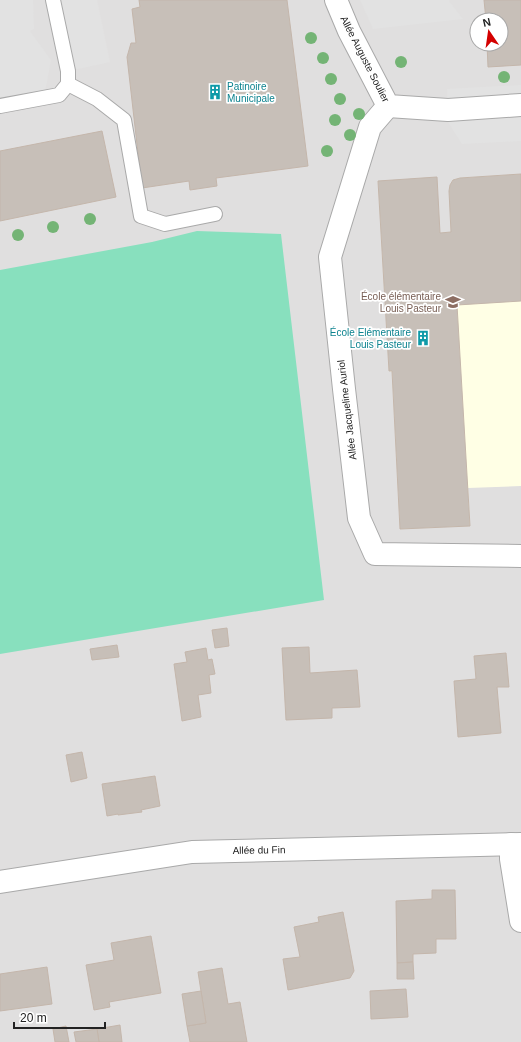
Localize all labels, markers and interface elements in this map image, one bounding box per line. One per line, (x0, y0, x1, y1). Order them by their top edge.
north arrow (469, 12, 509, 52)
street label: Allée Auguste Soulier (339, 14, 392, 104)
text: N (482, 16, 492, 29)
place label: Patinoire Municipale (227, 81, 275, 104)
building icon: Patinoire Municipale (206, 83, 224, 101)
place label: École élémentaire Louis Pasteur (361, 290, 442, 314)
school or university icon: École élémentaire Louis Pasteur (444, 293, 462, 311)
place label: École Elémentaire Louis Pasteur (330, 326, 412, 350)
building icon: École Elémentaire Louis Pasteur (414, 329, 432, 347)
street label: Allée Jacqueline Auriol (335, 359, 359, 461)
street label: Allée du Fin (233, 844, 285, 856)
scale bar (14, 1004, 105, 1030)
text: 20 m (20, 1011, 47, 1025)

